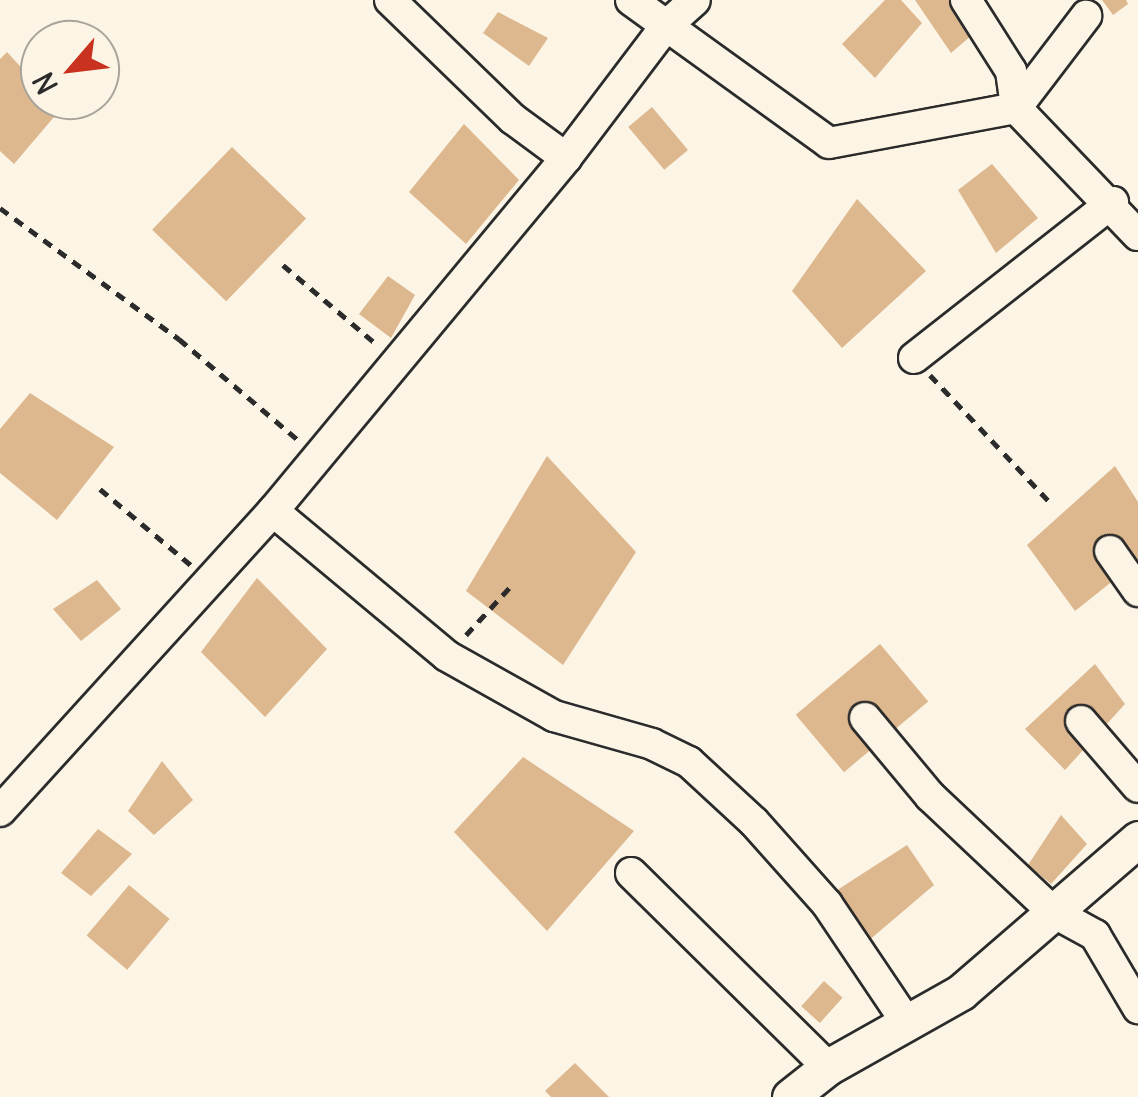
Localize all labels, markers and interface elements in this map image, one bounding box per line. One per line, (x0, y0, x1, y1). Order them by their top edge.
north arrow (20, 20, 120, 120)
text: N (25, 66, 66, 100)

